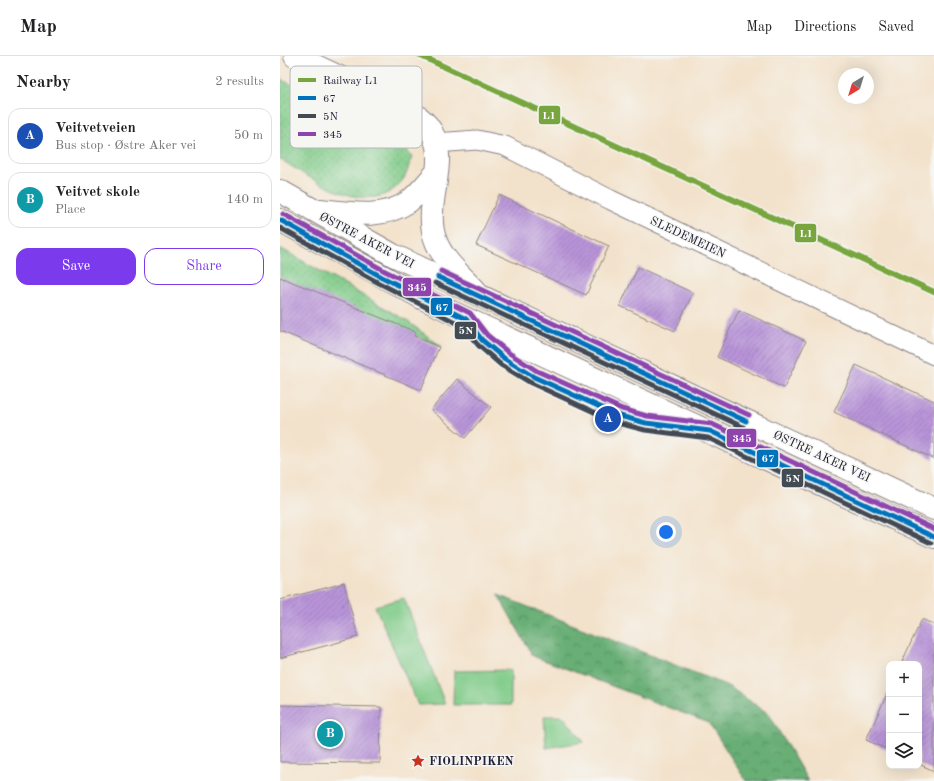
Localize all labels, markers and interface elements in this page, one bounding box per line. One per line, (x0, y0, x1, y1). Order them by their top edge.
text: Map (20, 18, 57, 37)
text: Map (746, 20, 772, 34)
text: Directions (794, 20, 856, 34)
text: Saved (878, 20, 914, 34)
legend (290, 66, 422, 148)
north arrow (838, 68, 874, 104)
text: Nearby (16, 74, 71, 91)
text: 2 results (215, 75, 264, 88)
text: Railway L1 (323, 76, 378, 87)
text: 67 (323, 94, 336, 105)
line badge: L1 (538, 105, 561, 125)
text: L1 (542, 111, 556, 122)
text: 5N (323, 112, 338, 123)
text: Veitvetveien (55, 121, 136, 136)
text: A (25, 129, 35, 142)
text: 50 m (234, 129, 263, 142)
text: 345 (323, 130, 342, 141)
text: Bus stop · Østre Aker vei (55, 139, 196, 152)
text: Veitvet skole (55, 185, 140, 200)
text: B (25, 193, 35, 206)
text: 140 m (226, 193, 263, 206)
text: Place (55, 203, 85, 216)
street label: ØSTRE AKER VEI (317, 211, 416, 271)
street label: SLEDEMEIEN (648, 215, 727, 261)
line badge: L1 (794, 223, 817, 243)
text: L1 (799, 229, 813, 240)
button: Save (16, 248, 136, 285)
button: Share (144, 248, 264, 285)
line badge: 345 (402, 277, 432, 297)
text: 345 (407, 283, 427, 294)
line badge: 67 (430, 297, 453, 316)
text: 67 (436, 303, 448, 314)
line badge: 5N (454, 321, 477, 340)
text: 5N (459, 326, 474, 337)
pin: A (595, 404, 621, 434)
line badge: 345 (726, 428, 757, 448)
street label: ØSTRE AKER VEI (771, 429, 872, 485)
text: 345 (732, 434, 752, 445)
line badge: 67 (756, 449, 779, 468)
text: 67 (762, 454, 774, 465)
line badge: 5N (781, 468, 804, 488)
text: 5N (786, 474, 801, 485)
your location (656, 522, 676, 542)
map controls (886, 661, 922, 769)
button: + (886, 661, 922, 697)
button: − (886, 697, 922, 733)
pin: B (317, 719, 343, 749)
button: layers (886, 733, 922, 769)
place icon: FIOLINPIKEN (410, 753, 426, 769)
place label: FIOLINPIKEN (429, 756, 515, 768)

